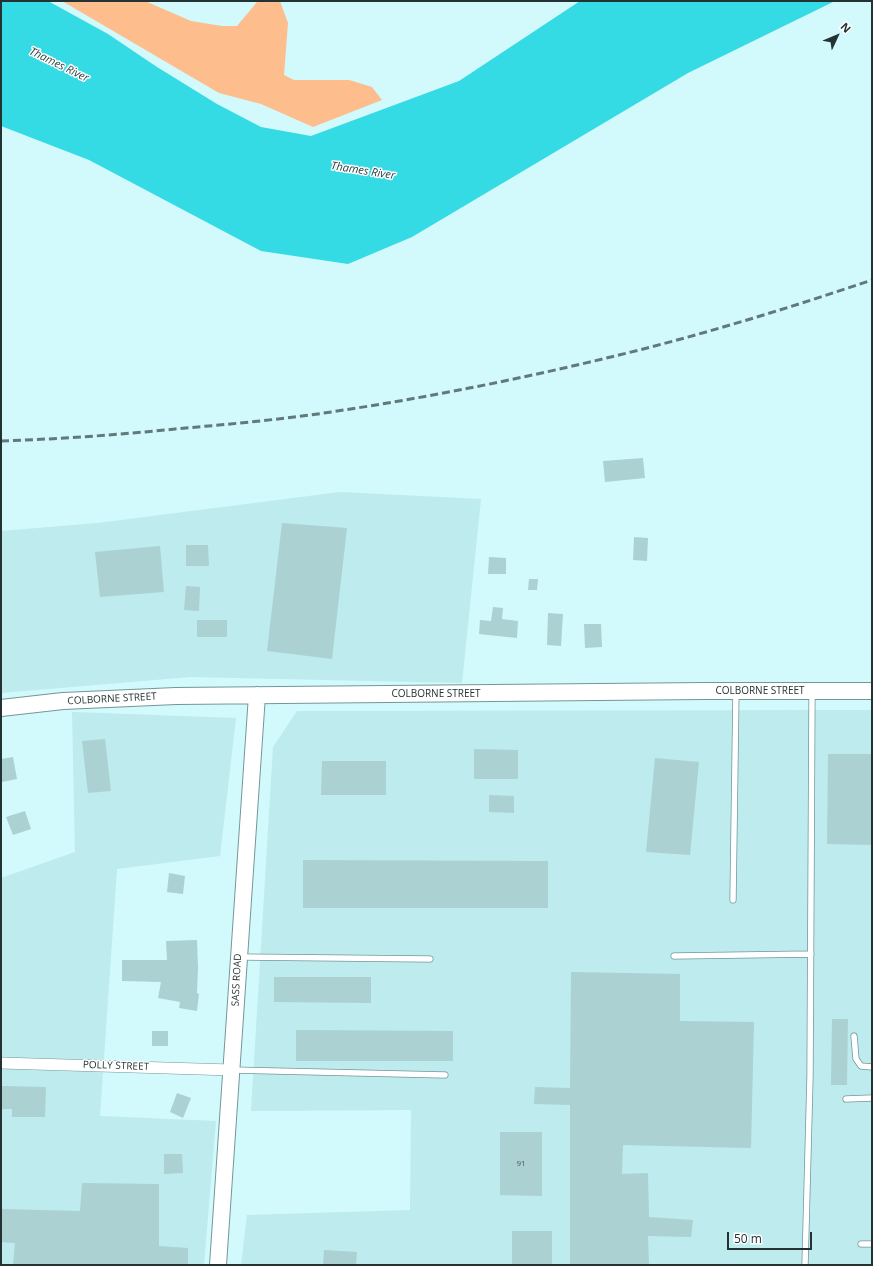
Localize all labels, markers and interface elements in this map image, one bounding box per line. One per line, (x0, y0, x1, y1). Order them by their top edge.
north arrow (817, 16, 857, 56)
text: N (837, 19, 854, 36)
water label: Thames River (27, 45, 91, 85)
water label: Thames River (330, 159, 396, 183)
street label: COLBORNE STREET (715, 685, 805, 697)
street label: COLBORNE STREET (391, 688, 481, 700)
street label: COLBORNE STREET (67, 691, 157, 707)
street label: SASS ROAD (230, 953, 244, 1007)
street label: POLLY STREET (83, 1059, 149, 1073)
house number: 91 (516, 1159, 526, 1169)
scale bar (729, 1224, 814, 1250)
text: 50 m (734, 1230, 762, 1247)

